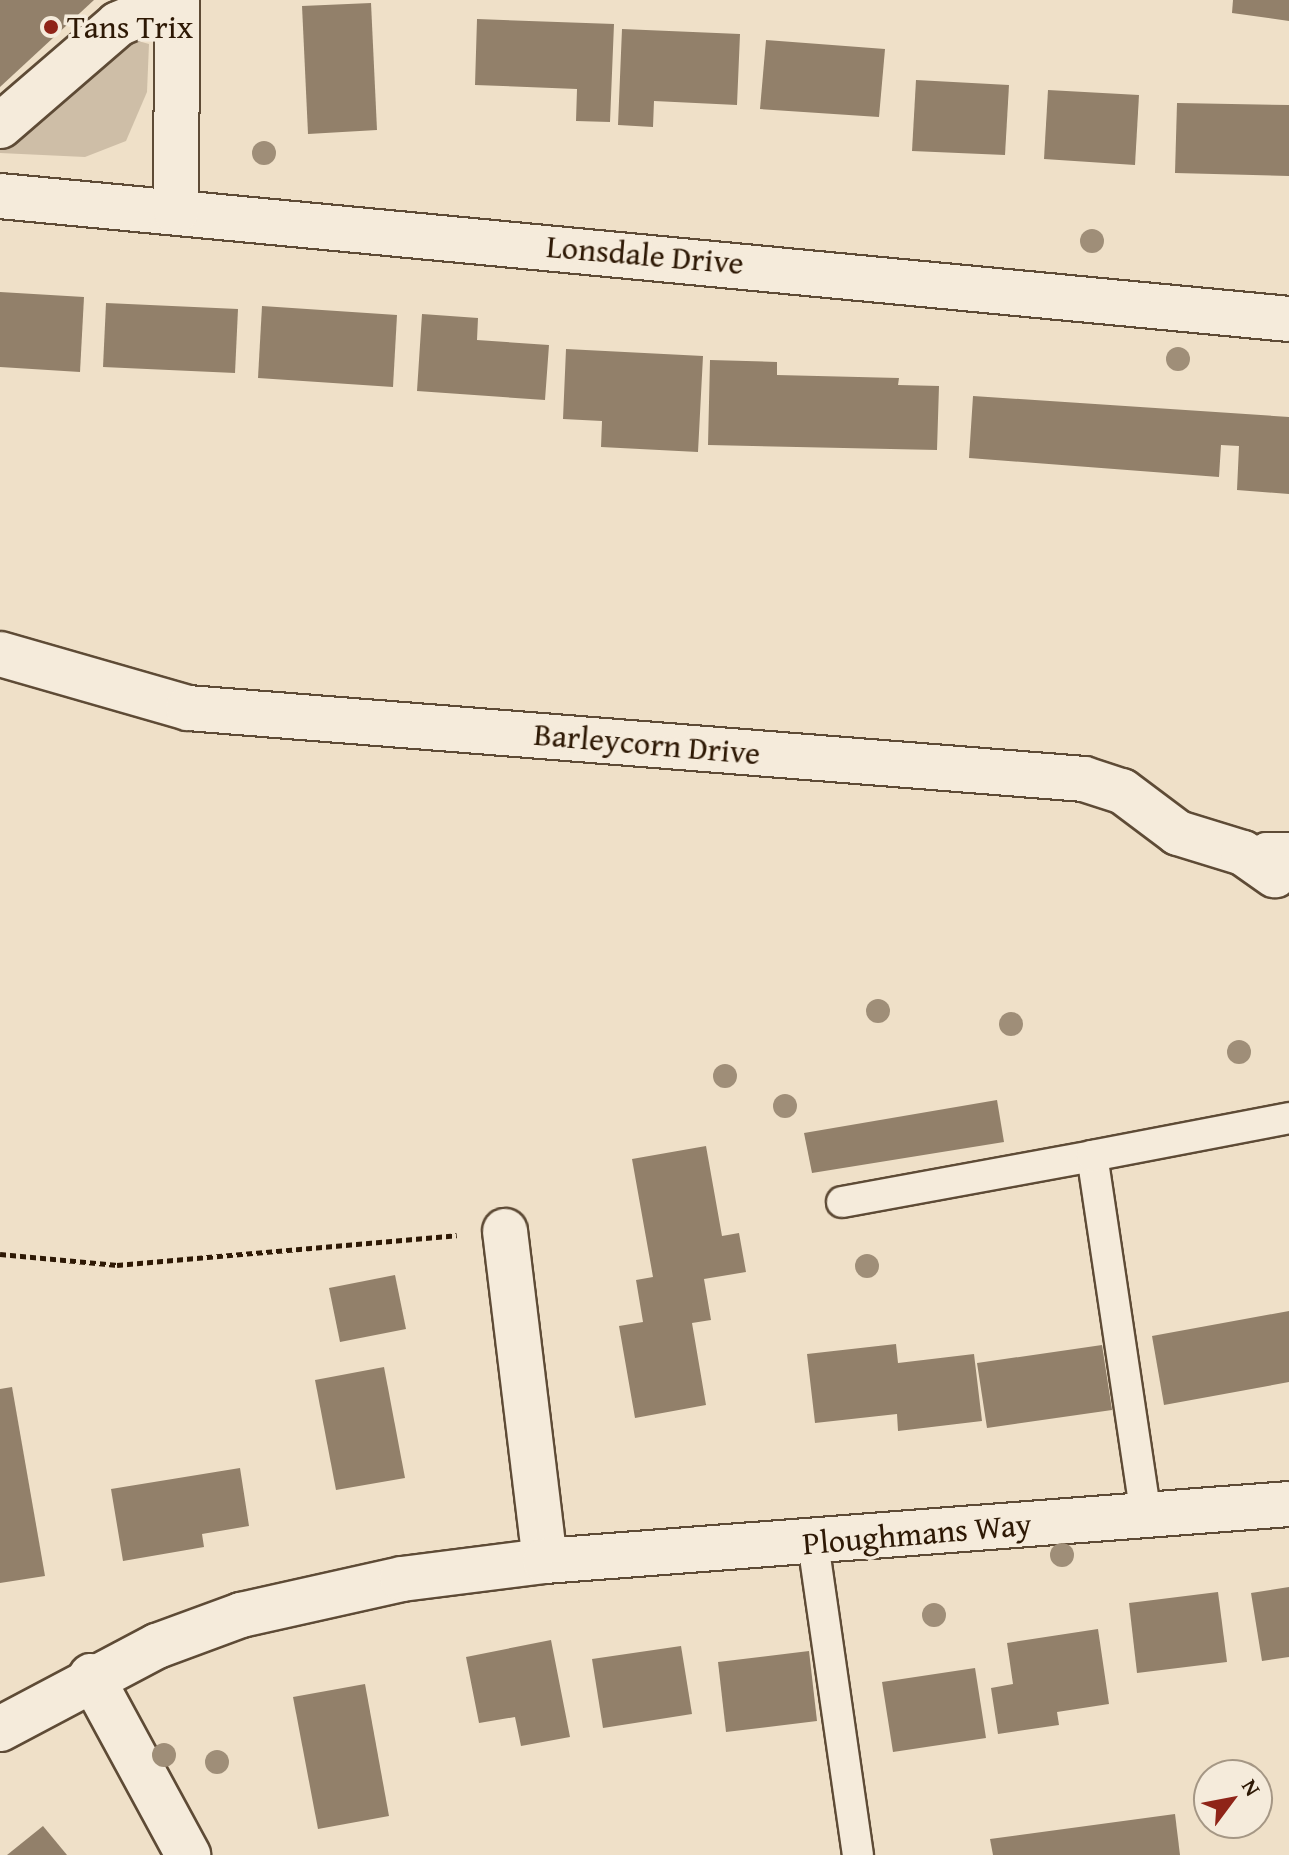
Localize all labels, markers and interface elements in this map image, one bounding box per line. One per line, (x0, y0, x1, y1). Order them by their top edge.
place label: Tans Trix (67, 8, 193, 46)
marker: Tans Trix (42, 18, 60, 36)
street label: Lonsdale Drive (545, 227, 745, 283)
street label: Barleycorn Drive (532, 715, 762, 773)
street label: Ploughmans Way (801, 1505, 1033, 1563)
north arrow (1193, 1759, 1273, 1839)
text: N (1234, 1773, 1269, 1802)

